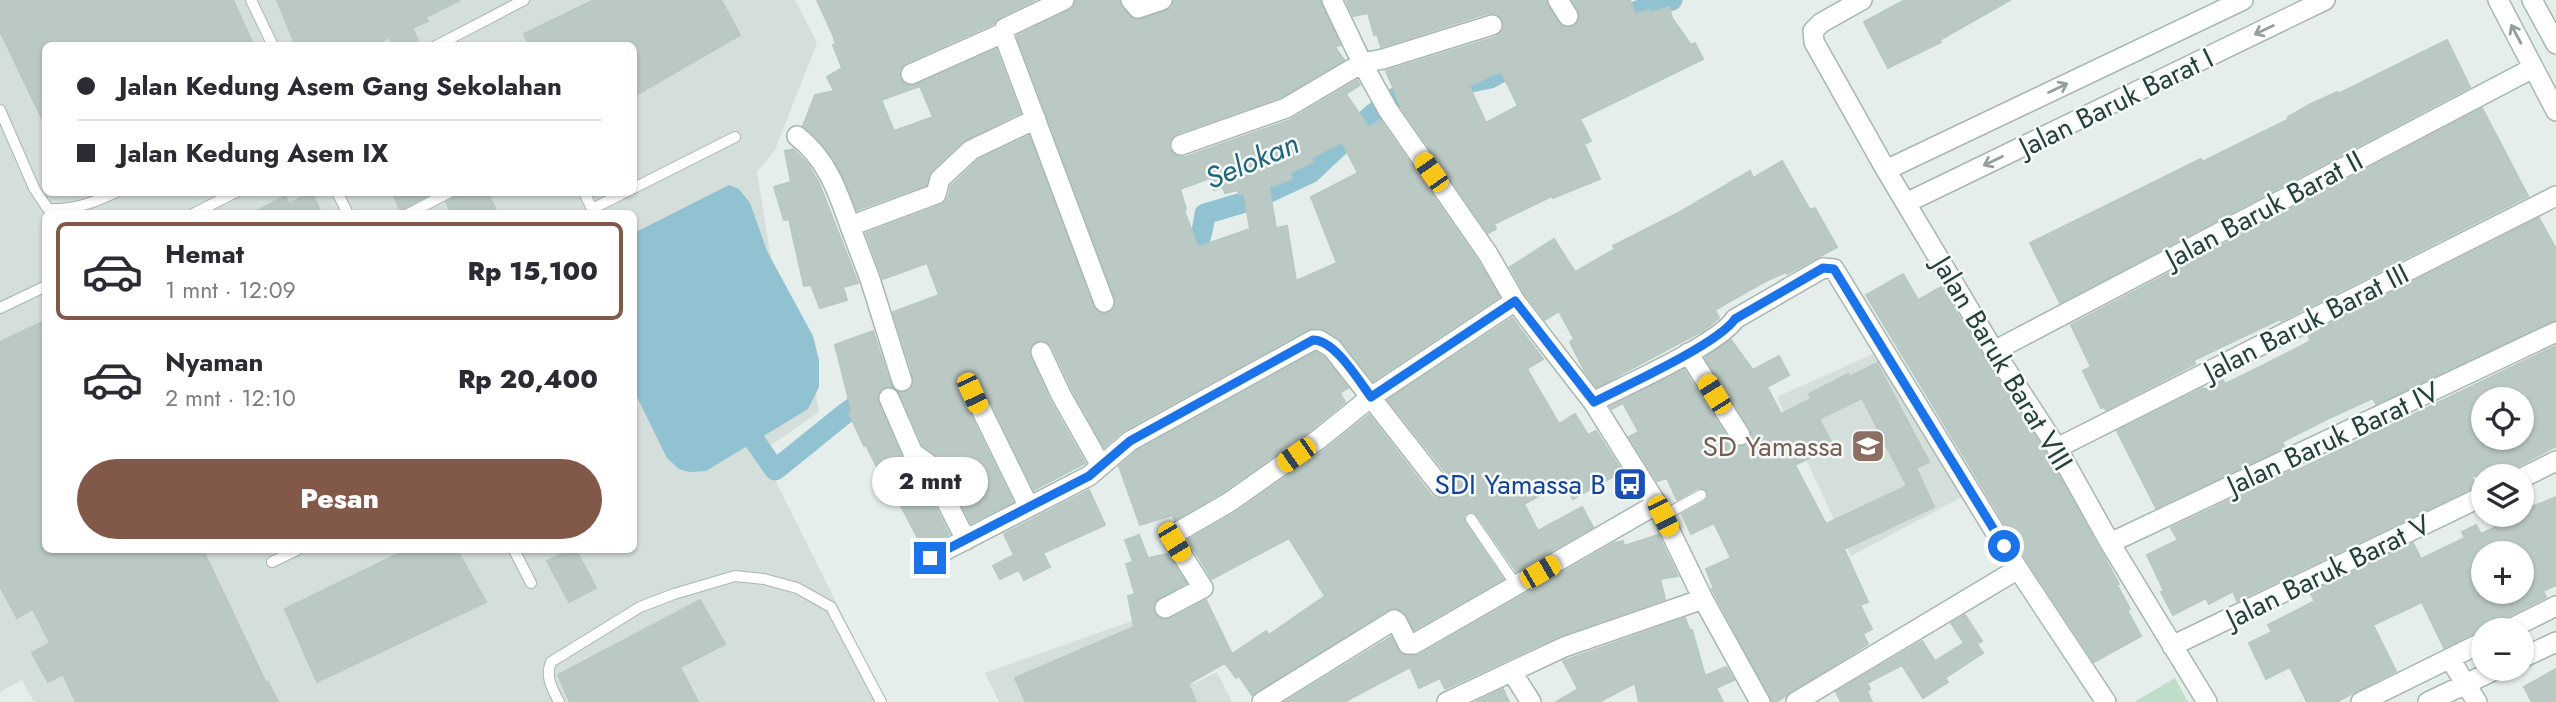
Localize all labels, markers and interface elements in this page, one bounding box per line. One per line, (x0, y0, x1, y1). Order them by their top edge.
one-way arrow (2254, 23, 2275, 37)
one-way arrow (2508, 24, 2522, 45)
street label: Jalan Baruk Barat I (2009, 38, 2220, 169)
text: Jalan Kedung Asem Gang Sekolahan (119, 67, 562, 105)
one-way arrow (2047, 81, 2068, 95)
water label: Selokan (1198, 122, 1305, 200)
text: Jalan Kedung Asem IX (119, 134, 388, 172)
street label: Jalan Baruk Barat II (2155, 140, 2370, 281)
car (1411, 149, 1452, 195)
one-way arrow (1983, 155, 2004, 169)
text: Hemat (165, 235, 244, 273)
icon: car (81, 240, 144, 303)
street label: Jalan Baruk Barat VIII (1920, 245, 2083, 478)
text: Rp 15,100 (468, 252, 598, 290)
street label: Jalan Baruk Barat III (2193, 253, 2416, 394)
text: 1 mnt · 12:09 (165, 273, 296, 307)
text: Nyaman (165, 343, 264, 381)
icon: car (81, 348, 144, 411)
text: Rp 20,400 (458, 360, 598, 398)
car (954, 370, 991, 416)
car (1694, 371, 1735, 417)
street label: Jalan Baruk Barat IV (2217, 371, 2447, 507)
text: 2 mnt · 12:10 (165, 381, 296, 415)
map controls (2471, 387, 2534, 681)
button: locate (2471, 387, 2534, 450)
place label: SD Yamassa (1702, 426, 1843, 467)
school or university icon: SD Yamassa (1849, 427, 1887, 465)
car (1273, 434, 1320, 476)
callout: 2 mnt (872, 456, 988, 505)
button: Pesan (77, 459, 602, 539)
text: 2 mnt (898, 464, 962, 498)
place label: SDI Yamassa B (1435, 464, 1606, 505)
button: layers (2471, 464, 2534, 527)
bus stop icon: SDI Yamassa B (1611, 465, 1649, 503)
car (1645, 493, 1682, 539)
street label: Jalan Baruk Barat V (2215, 504, 2438, 641)
car (1155, 519, 1194, 565)
route start (1988, 530, 2020, 562)
button: + (2471, 541, 2534, 604)
route end (914, 542, 946, 574)
car (1517, 552, 1564, 592)
button: − (2471, 618, 2534, 681)

